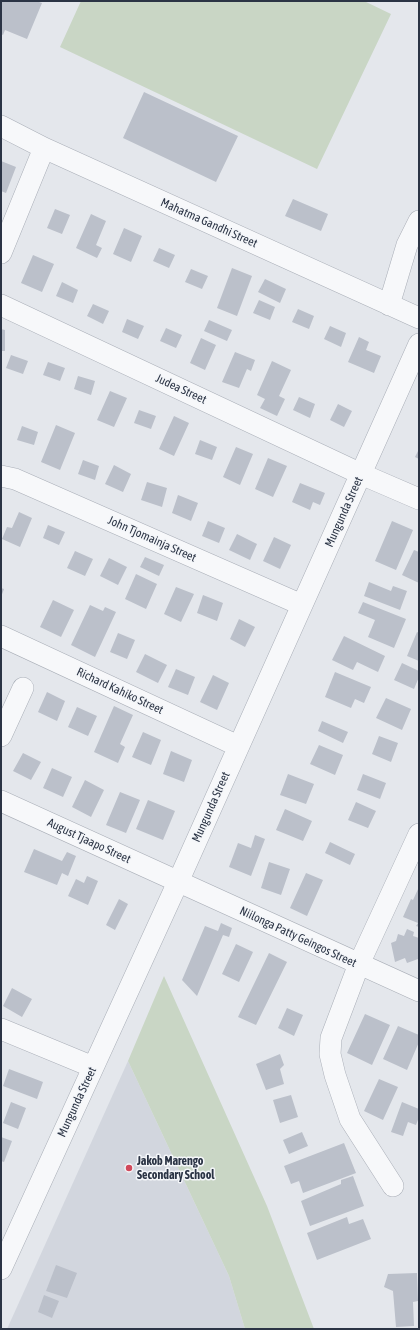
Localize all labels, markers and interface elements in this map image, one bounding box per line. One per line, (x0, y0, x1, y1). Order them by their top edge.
street label: Mahatma Gandhi Street (158, 195, 260, 251)
street label: Judea Street (153, 371, 209, 407)
street label: Mungunda Street (322, 475, 366, 549)
street label: John Tjomainja Street (106, 513, 198, 565)
street label: Richard Kahiko Street (74, 665, 166, 717)
street label: Mungunda Street (189, 770, 233, 844)
street label: August Tjaapo Street (45, 815, 133, 867)
street label: Niilonga Patty Geingos Street (237, 904, 359, 970)
street label: Mungunda Street (54, 1065, 100, 1139)
place label: Jakob Marengo Secondary School (137, 1154, 214, 1182)
marker: Jakob Marengo Secondary School (124, 1163, 134, 1173)

